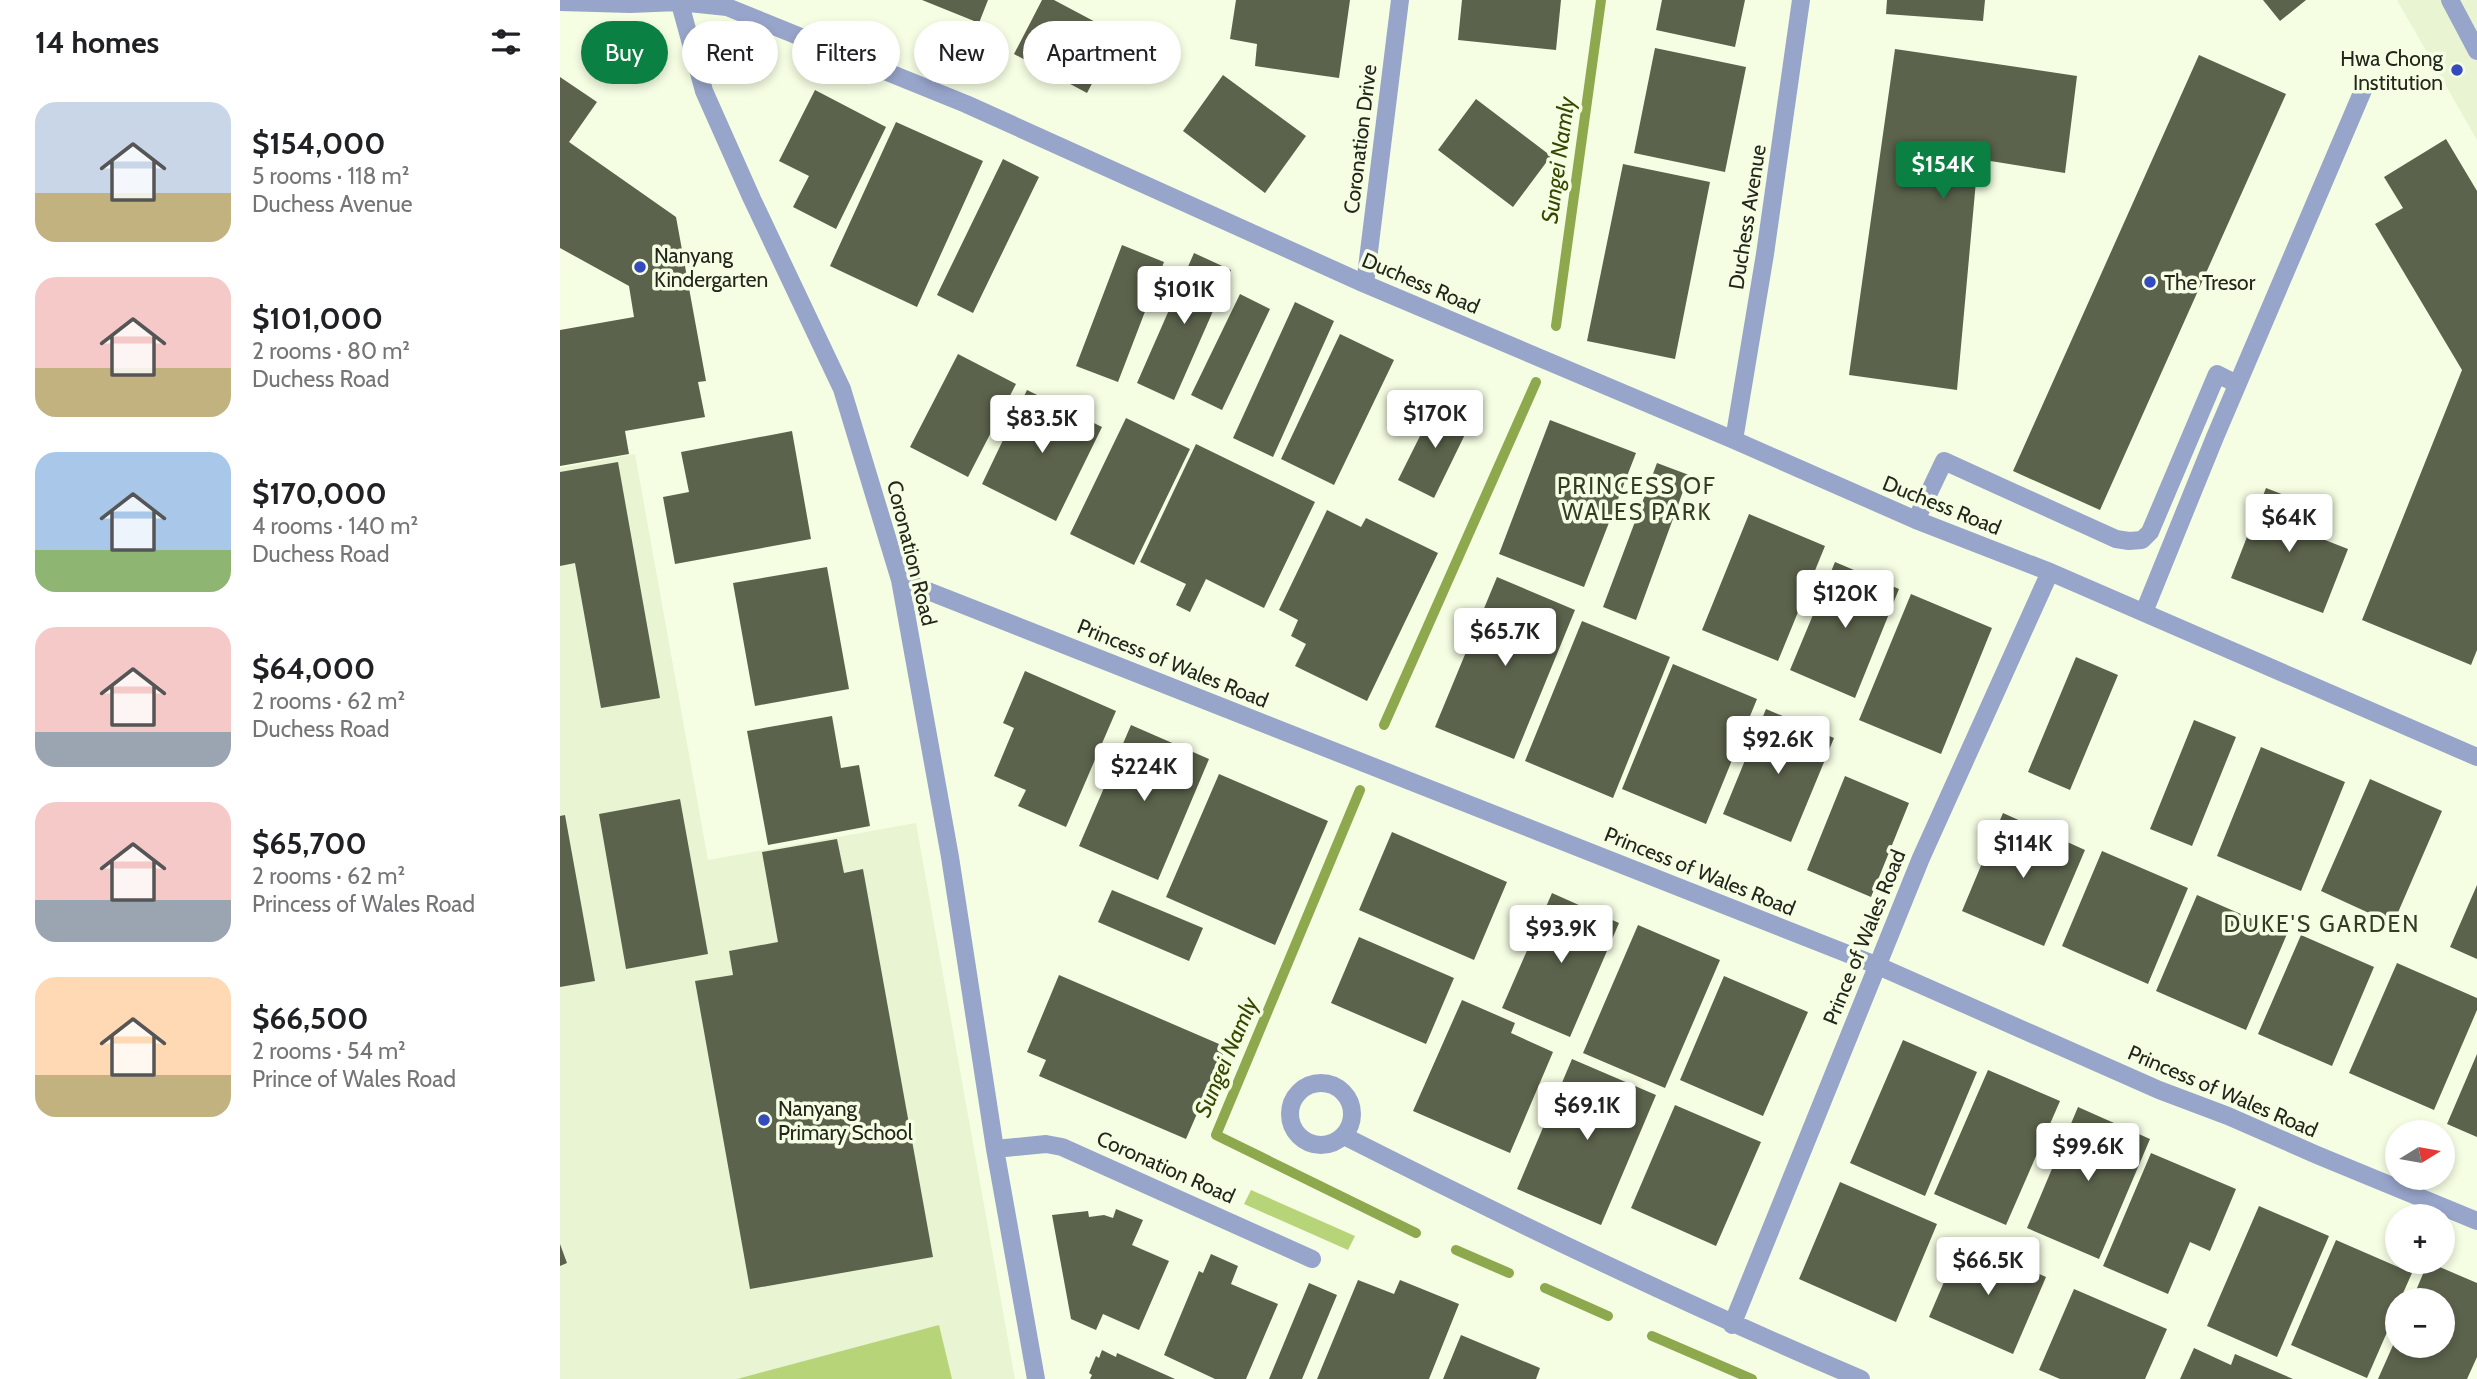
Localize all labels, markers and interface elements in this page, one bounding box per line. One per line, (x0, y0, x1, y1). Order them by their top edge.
chip: Buy (581, 21, 668, 84)
chip: Rent (682, 21, 778, 84)
chip: Filters (792, 21, 900, 84)
chip: New (914, 21, 1009, 84)
chip: Apartment (1023, 21, 1181, 84)
icon: filters (487, 23, 525, 61)
text: 14 homes (35, 24, 159, 61)
place label: Hwa Chong Institution (2340, 46, 2444, 95)
marker: Hwa Chong Institution (2449, 62, 2465, 78)
street label: Coronation Drive (1338, 63, 1382, 215)
water label: Sungei Namly (1535, 93, 1581, 225)
text: $154,000 (252, 125, 385, 162)
icon: home (91, 130, 175, 214)
street label: Duchess Avenue (1723, 142, 1771, 291)
pin: $154K (1894, 142, 1992, 201)
text: $154K (1912, 150, 1974, 178)
text: 5 rooms · 118 m² (252, 162, 409, 190)
text: Duchess Avenue (252, 190, 412, 218)
place label: Nanyang Kindergarten (654, 243, 768, 292)
street label: Duchess Road (1358, 247, 1484, 319)
marker: Nanyang Kindergarten (632, 259, 648, 275)
pin: $101K (1135, 266, 1233, 326)
place label: The Tresor (2164, 270, 2256, 295)
marker: The Tresor (2142, 274, 2158, 290)
text: $101K (1154, 275, 1214, 303)
text: $101,000 (252, 300, 383, 337)
icon: home (91, 305, 175, 389)
text: 2 rooms · 80 m² (252, 337, 410, 365)
text: Duchess Road (252, 365, 389, 393)
pin: $170K (1386, 391, 1484, 450)
pin: $83.5K (985, 396, 1099, 455)
text: $170K (1403, 399, 1467, 427)
text: $83.5K (1006, 404, 1078, 432)
street label: Duchess Road (1879, 470, 2005, 540)
district label: PRINCESS OF WALES PARK (1557, 472, 1717, 526)
text: $170,000 (252, 475, 387, 512)
street label: Coronation Road (882, 478, 942, 628)
icon: home (91, 480, 175, 564)
pin: $64K (2248, 494, 2330, 554)
text: $64K (2262, 503, 2316, 531)
text: 4 rooms · 140 m² (252, 512, 418, 540)
text: Duchess Road (252, 540, 389, 568)
pin: $120K (1796, 570, 1894, 630)
text: $120K (1813, 579, 1877, 607)
pin: $65.7K (1448, 608, 1562, 668)
street label: Princess of Wales Road (1074, 613, 1272, 713)
text: $65.7K (1470, 617, 1540, 645)
text: $64,000 (252, 650, 375, 687)
icon: home (91, 655, 175, 739)
text: 2 rooms · 62 m² (252, 687, 405, 715)
text: Duchess Road (252, 715, 389, 743)
pin: $92.6K (1721, 716, 1835, 776)
text: $92.6K (1743, 725, 1813, 753)
pin: $224K (1095, 744, 1193, 803)
text: $224K (1111, 752, 1177, 780)
pin: $114K (1974, 820, 2072, 880)
street label: Princess of Wales Road (1601, 821, 1799, 921)
text: $65,700 (252, 825, 367, 862)
text: $114K (1993, 829, 2053, 857)
icon: home (91, 830, 175, 914)
street label: Prince of Wales Road (1818, 846, 1910, 1028)
text: 2 rooms · 62 m² (252, 862, 405, 890)
text: Princess of Wales Road (252, 890, 475, 918)
pin: $93.9K (1504, 906, 1618, 965)
district label: DUKE'S GARDEN (2224, 910, 2420, 938)
text: $93.9K (1526, 914, 1596, 942)
water label: Sungei Namly (1188, 991, 1264, 1121)
text: $66,500 (252, 1000, 369, 1037)
icon: home (91, 1005, 175, 1089)
text: 2 rooms · 54 m² (252, 1037, 406, 1065)
street label: Princess of Wales Road (2124, 1040, 2322, 1142)
text: Prince of Wales Road (252, 1065, 456, 1093)
pin: $69.1K (1530, 1082, 1644, 1142)
text: $69.1K (1554, 1091, 1620, 1119)
place label: Nanyang Primary School (778, 1096, 913, 1145)
marker: Nanyang Primary School (756, 1112, 772, 1128)
north arrow (2385, 1120, 2455, 1190)
map controls (2385, 1120, 2455, 1358)
pin: $99.6K (2031, 1124, 2145, 1183)
street label: Coronation Road (1093, 1125, 1239, 1209)
text: $99.6K (2052, 1132, 2124, 1160)
button: + (2385, 1204, 2455, 1274)
pin: $66.5K (1931, 1238, 2045, 1297)
text: $66.5K (1952, 1246, 2024, 1274)
button: − (2385, 1288, 2455, 1358)

